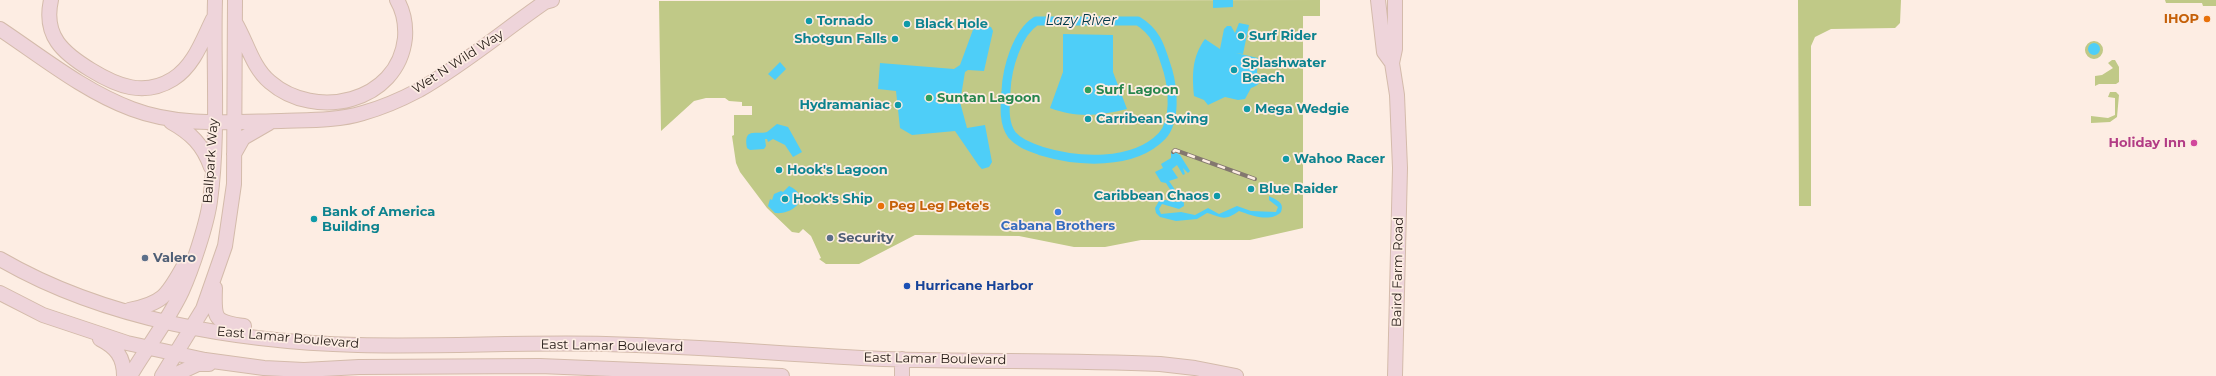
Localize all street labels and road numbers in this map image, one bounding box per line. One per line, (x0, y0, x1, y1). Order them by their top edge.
street label: Wet N Wild Way (409, 27, 507, 97)
street label: Ballpark Way (200, 118, 222, 204)
street label: Baird Farm Road (1389, 217, 1407, 327)
street label: East Lamar Boulevard (216, 324, 360, 352)
street label: East Lamar Boulevard (540, 337, 684, 355)
street label: East Lamar Boulevard (863, 350, 1007, 368)

